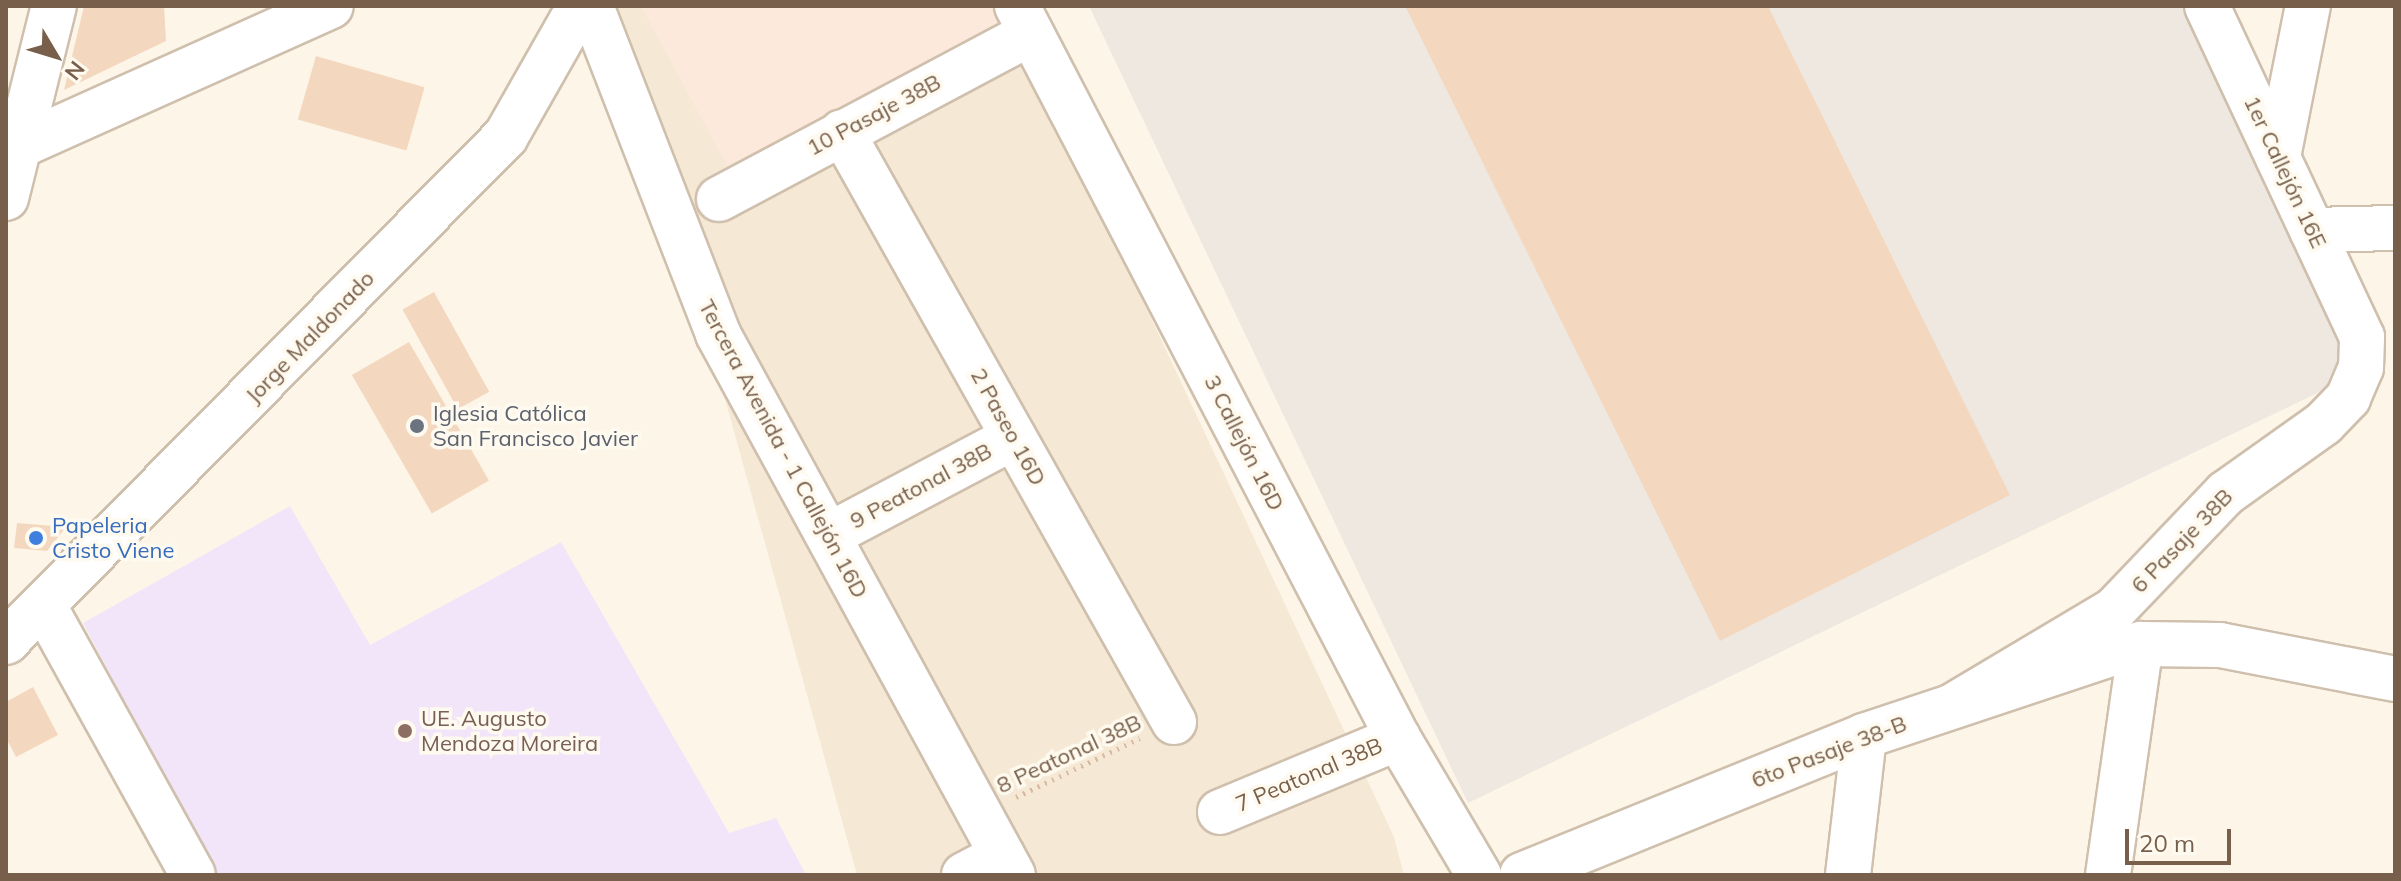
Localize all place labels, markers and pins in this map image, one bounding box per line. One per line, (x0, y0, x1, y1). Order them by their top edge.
place label: Iglesia Católica San Francisco Javier (433, 400, 638, 452)
marker: Iglesia Católica San Francisco Javier (408, 417, 426, 435)
place label: Papeleria Cristo Viene (52, 512, 174, 564)
marker: Papeleria Cristo Viene (27, 529, 45, 547)
place label: UE. Augusto Mendoza Moreira (421, 705, 598, 756)
marker: UE. Augusto Mendoza Moreira (396, 722, 414, 740)

